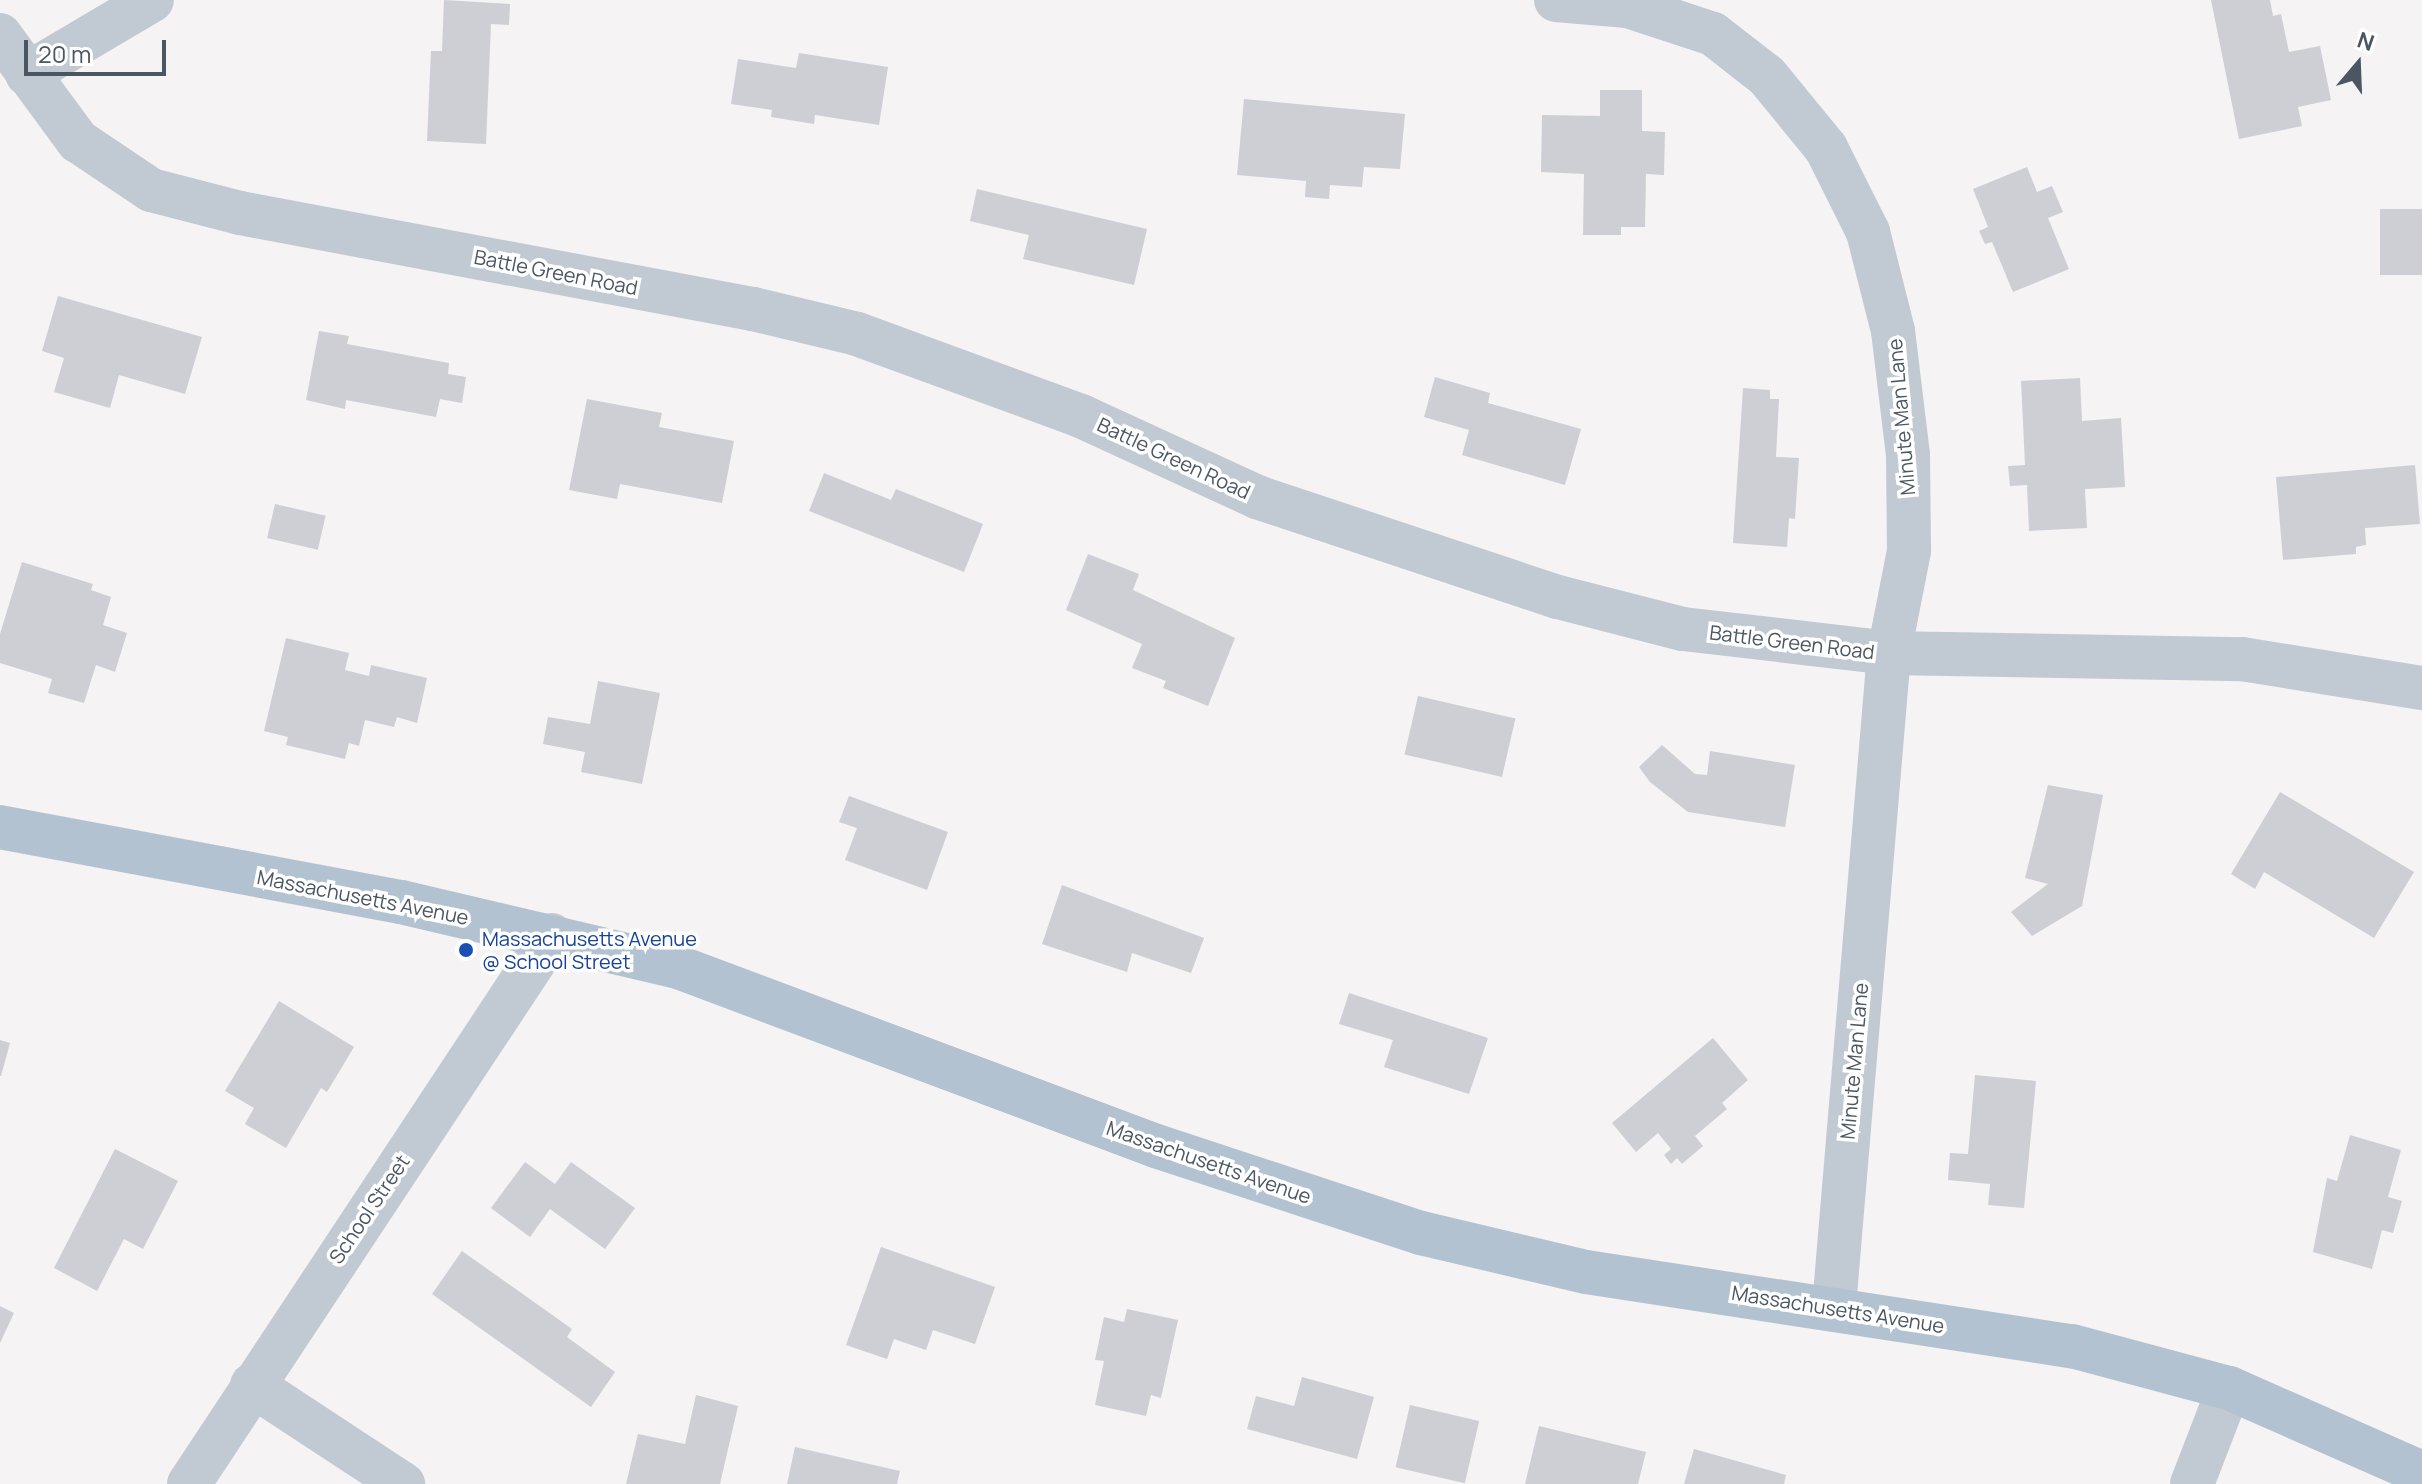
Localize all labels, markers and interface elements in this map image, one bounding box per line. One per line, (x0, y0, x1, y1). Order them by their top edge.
scale bar (28, 24, 170, 74)
north arrow (2318, 24, 2398, 104)
text: N (2353, 25, 2378, 58)
text: 20 m (38, 37, 91, 70)
street label: Battle Green Road (472, 244, 640, 300)
street label: Minute Man Lane (1882, 338, 1920, 496)
street label: Battle Green Road (1094, 412, 1254, 504)
street label: Battle Green Road (1708, 620, 1876, 664)
street label: Massachusetts Avenue (255, 865, 471, 929)
place label: Massachusetts Avenue @ School Street (482, 926, 697, 973)
marker: Massachusetts Avenue @ School Street (457, 941, 475, 959)
street label: Minute Man Lane (1835, 982, 1873, 1140)
street label: Massachusetts Avenue (1104, 1116, 1314, 1208)
street label: School Street (324, 1150, 414, 1268)
street label: Massachusetts Avenue (1730, 1280, 1946, 1338)

